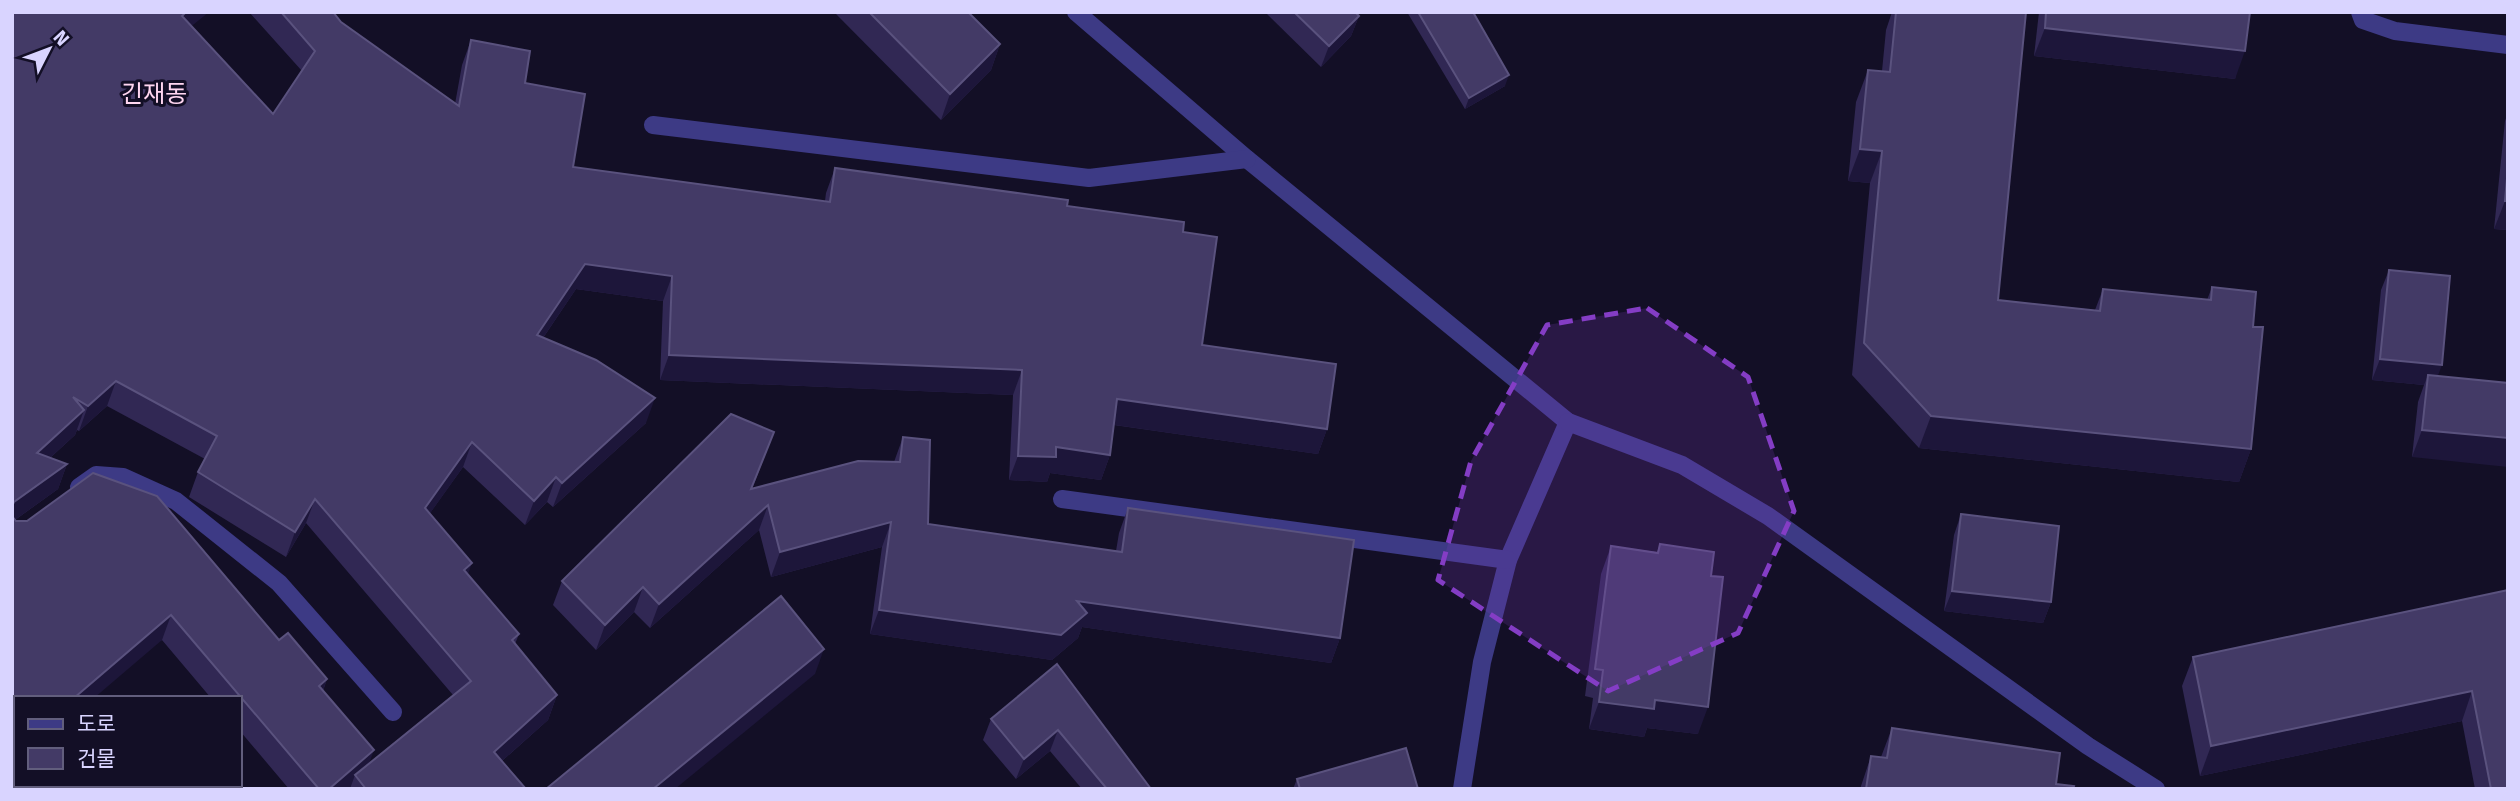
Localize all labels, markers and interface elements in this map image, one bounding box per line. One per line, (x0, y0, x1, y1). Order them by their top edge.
north arrow (14, 14, 84, 84)
text: N (48, 26, 74, 50)
district label: 긴재동 (121, 80, 187, 108)
legend (14, 696, 242, 787)
text: 도로 (77, 711, 116, 737)
text: 건물 (77, 746, 116, 772)

